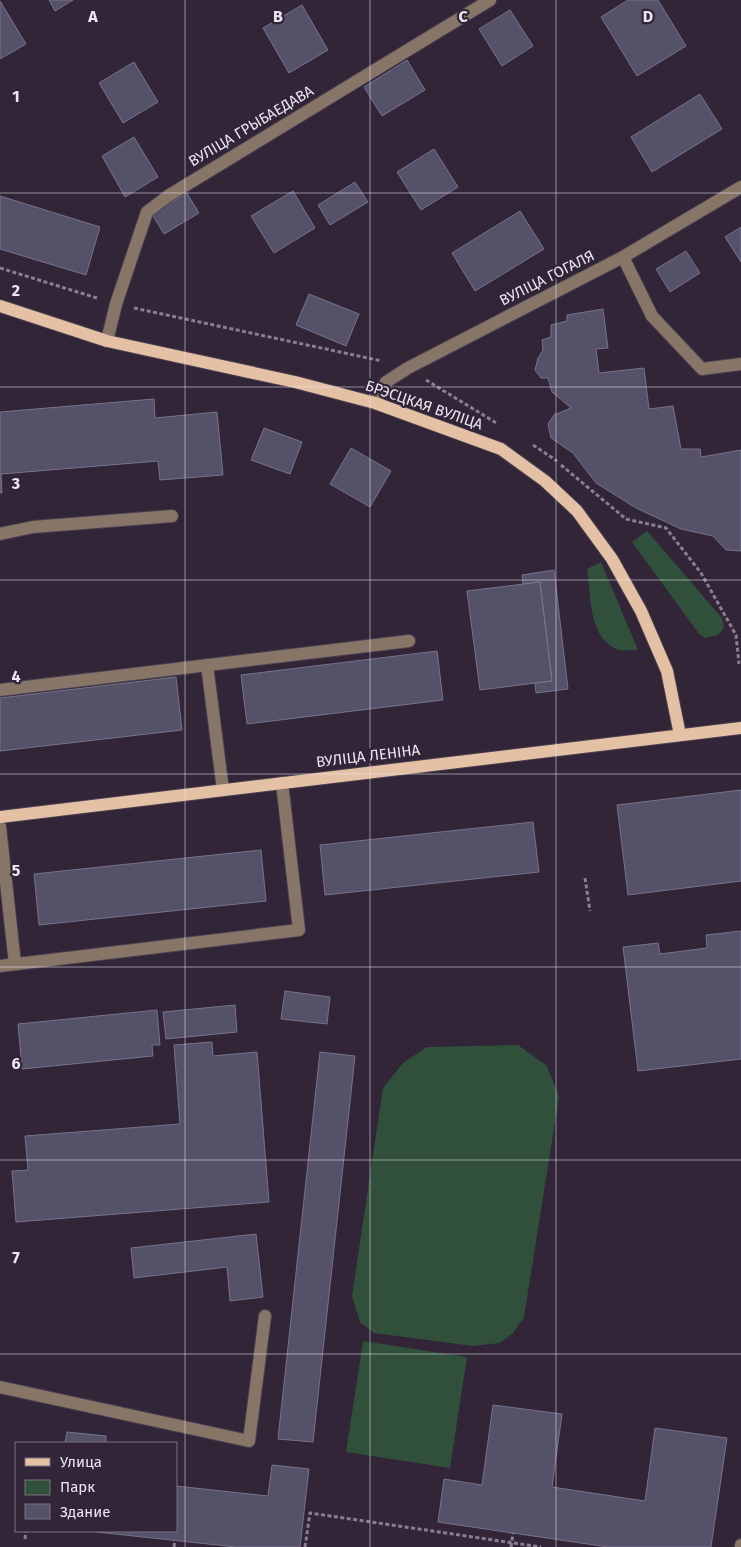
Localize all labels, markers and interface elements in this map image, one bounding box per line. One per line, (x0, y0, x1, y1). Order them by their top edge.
text: A (87, 7, 98, 26)
text: B (273, 7, 283, 26)
text: C (458, 7, 468, 26)
text: D (643, 7, 653, 26)
street label: ВУЛІЦА ГРЫБАЕДАВА (185, 81, 317, 170)
text: 1 (12, 87, 20, 106)
street label: ВУЛІЦА ГОГАЛЯ (497, 246, 597, 310)
text: 2 (12, 281, 20, 300)
street label: БРЭСЦКАЯ ВУЛІЦА (363, 376, 486, 434)
text: 3 (11, 474, 20, 493)
text: 4 (11, 667, 21, 686)
street label: ВУЛІЦА ЛЕНІНА (315, 741, 421, 771)
text: 5 (12, 861, 21, 880)
text: 6 (11, 1054, 21, 1073)
text: 7 (12, 1248, 20, 1267)
legend (15, 1442, 178, 1532)
text: Улица (60, 1453, 102, 1471)
text: Парк (60, 1478, 95, 1496)
text: Здание (60, 1503, 110, 1521)

